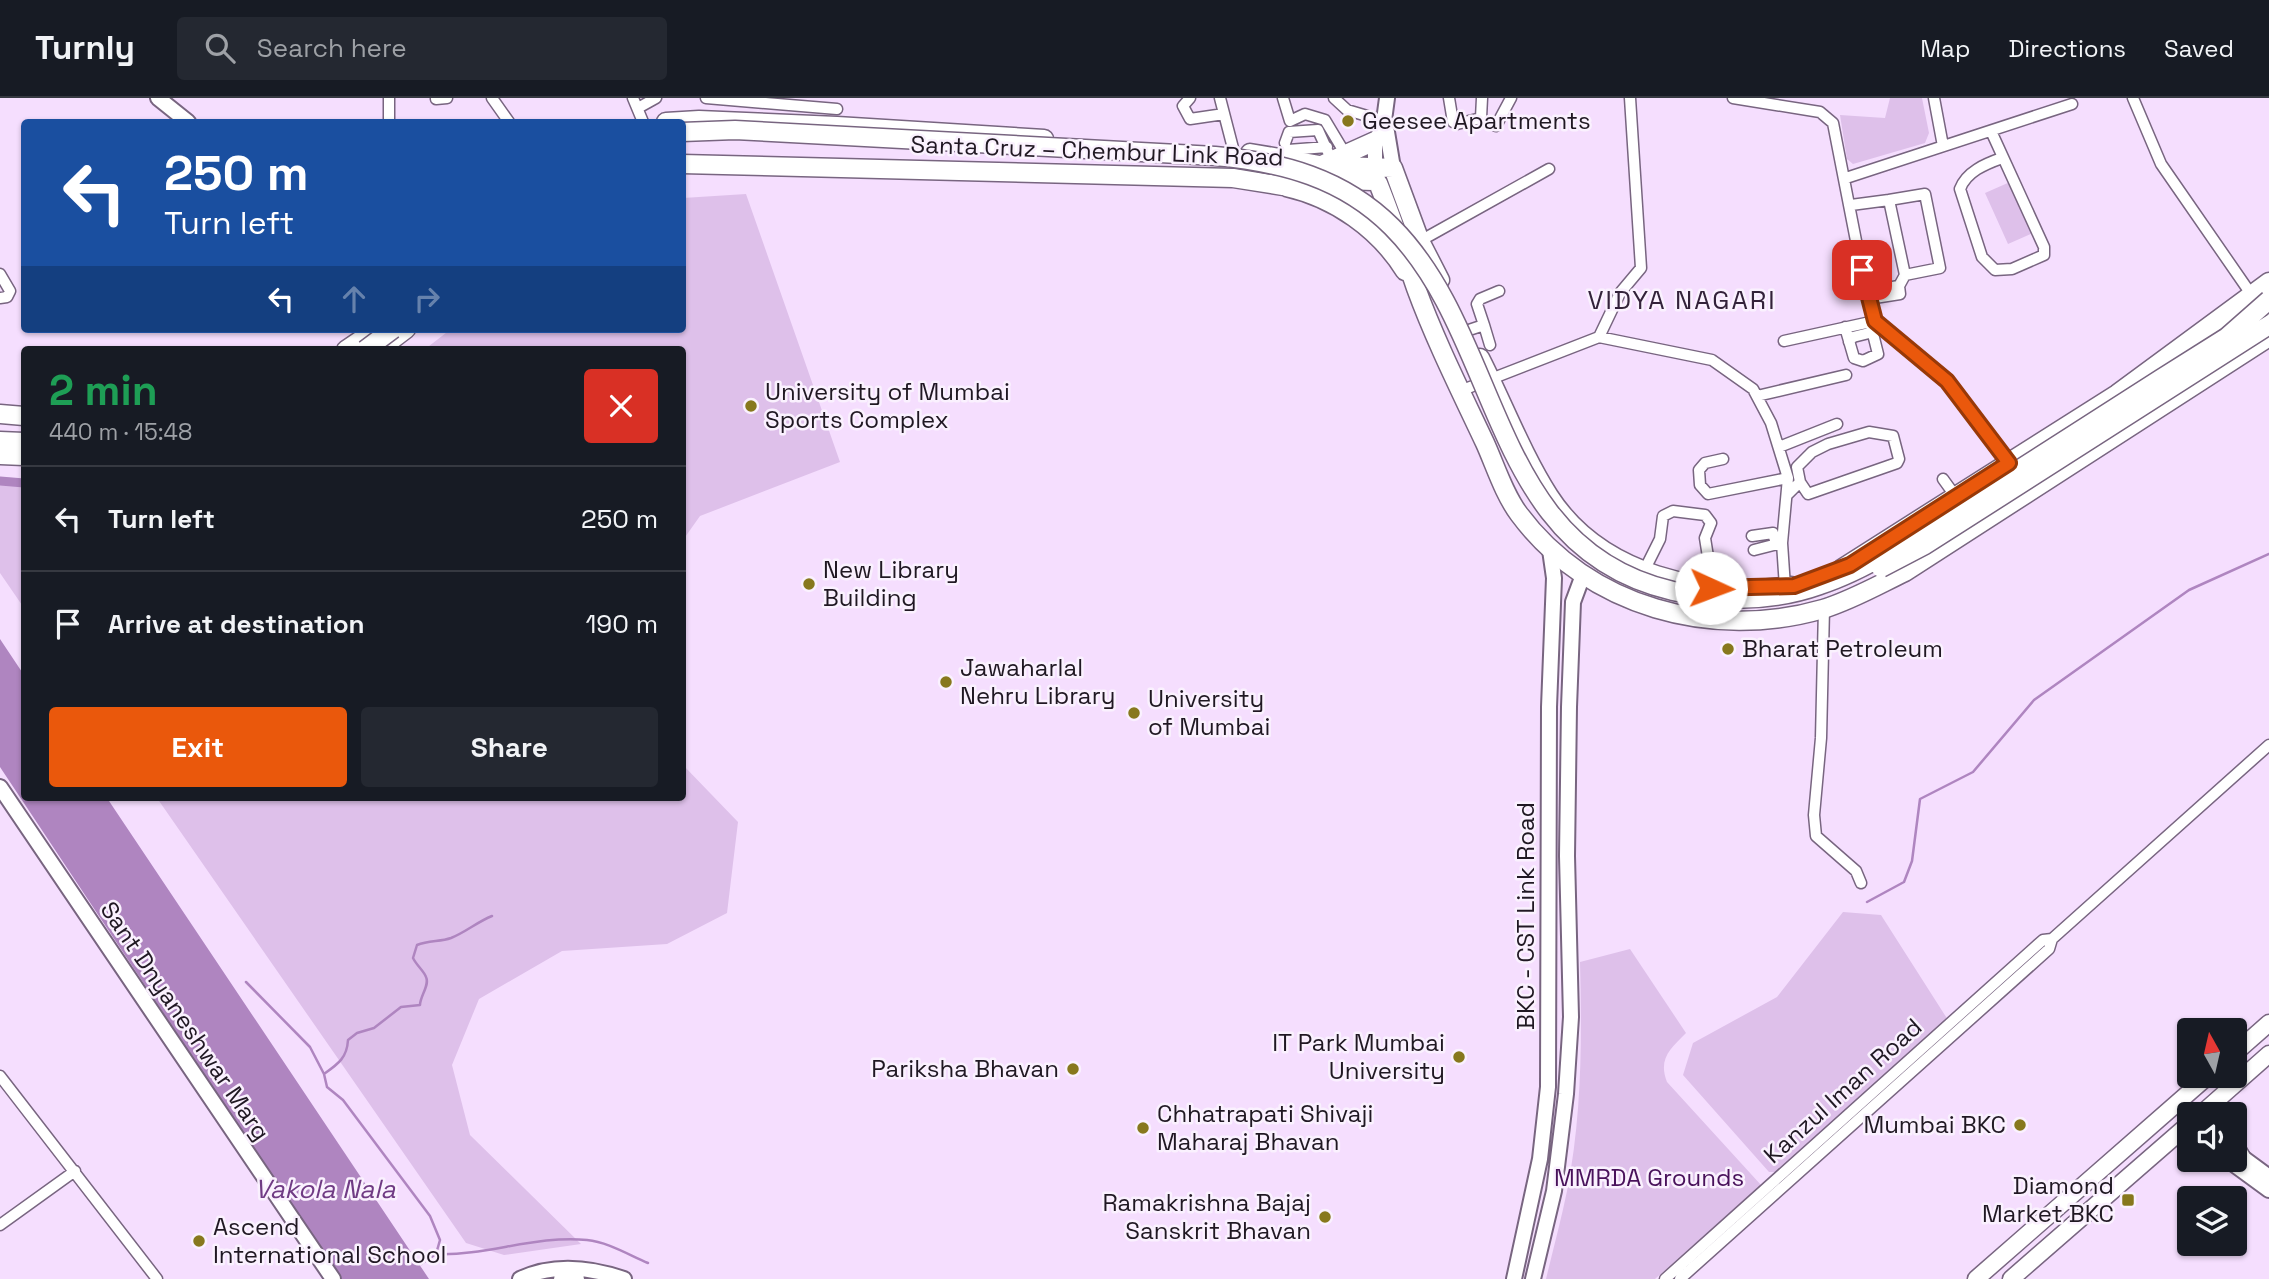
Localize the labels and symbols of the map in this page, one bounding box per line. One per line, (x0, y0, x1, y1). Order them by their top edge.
place label: Geesee Apartments (1362, 105, 1591, 136)
marker: Geesee Apartments (1340, 113, 1356, 129)
street label: Santa Cruz – Chembur Link Road (910, 129, 1284, 172)
pin (1832, 240, 1892, 300)
district label: VIDYA NAGARI (1587, 283, 1777, 317)
place label: University of Mumbai Sports Complex (765, 376, 1010, 435)
marker: University of Mumbai Sports Complex (743, 398, 759, 414)
position arrow (1674, 551, 1748, 625)
place label: New Library Building (823, 554, 959, 613)
marker: New Library Building (801, 576, 817, 592)
place label: Bharat Petroleum (1742, 633, 1943, 664)
marker: Bharat Petroleum (1720, 641, 1736, 657)
place label: Jawaharlal Nehru Library (960, 652, 1115, 711)
marker: Jawaharlal Nehru Library (938, 674, 954, 690)
place label: University of Mumbai (1148, 683, 1270, 742)
marker: University of Mumbai (1126, 705, 1142, 721)
street label: BKC - CST Link Road (1510, 802, 1541, 1030)
street label: Sant Dnyaneshwar Marg (94, 895, 277, 1146)
street label: Kanzul Iman Road (1757, 1011, 1928, 1170)
north arrow (2177, 1018, 2247, 1088)
place label: IT Park Mumbai University (1272, 1027, 1445, 1086)
marker: IT Park Mumbai University (1451, 1049, 1467, 1065)
place label: Pariksha Bhavan (871, 1053, 1059, 1084)
marker: Pariksha Bhavan (1065, 1061, 1081, 1077)
place label: Chhatrapati Shivaji Maharaj Bhavan (1157, 1098, 1373, 1157)
place label: Mumbai BKC (1863, 1109, 2006, 1140)
marker: Mumbai BKC (2012, 1117, 2028, 1133)
marker: Chhatrapati Shivaji Maharaj Bhavan (1135, 1120, 1151, 1136)
park label: MMRDA Grounds (1554, 1162, 1744, 1193)
place label: Diamond Market BKC (1982, 1170, 2114, 1229)
water label: Vakola Nala (254, 1172, 397, 1206)
place label: Ramakrishna Bajaj Sanskrit Bhavan (1102, 1187, 1311, 1246)
marker: Diamond Market BKC (2120, 1192, 2136, 1208)
marker: Ramakrishna Bajaj Sanskrit Bhavan (1317, 1209, 1333, 1225)
place label: Ascend International School (213, 1211, 446, 1270)
marker: Ascend International School (191, 1233, 207, 1249)

